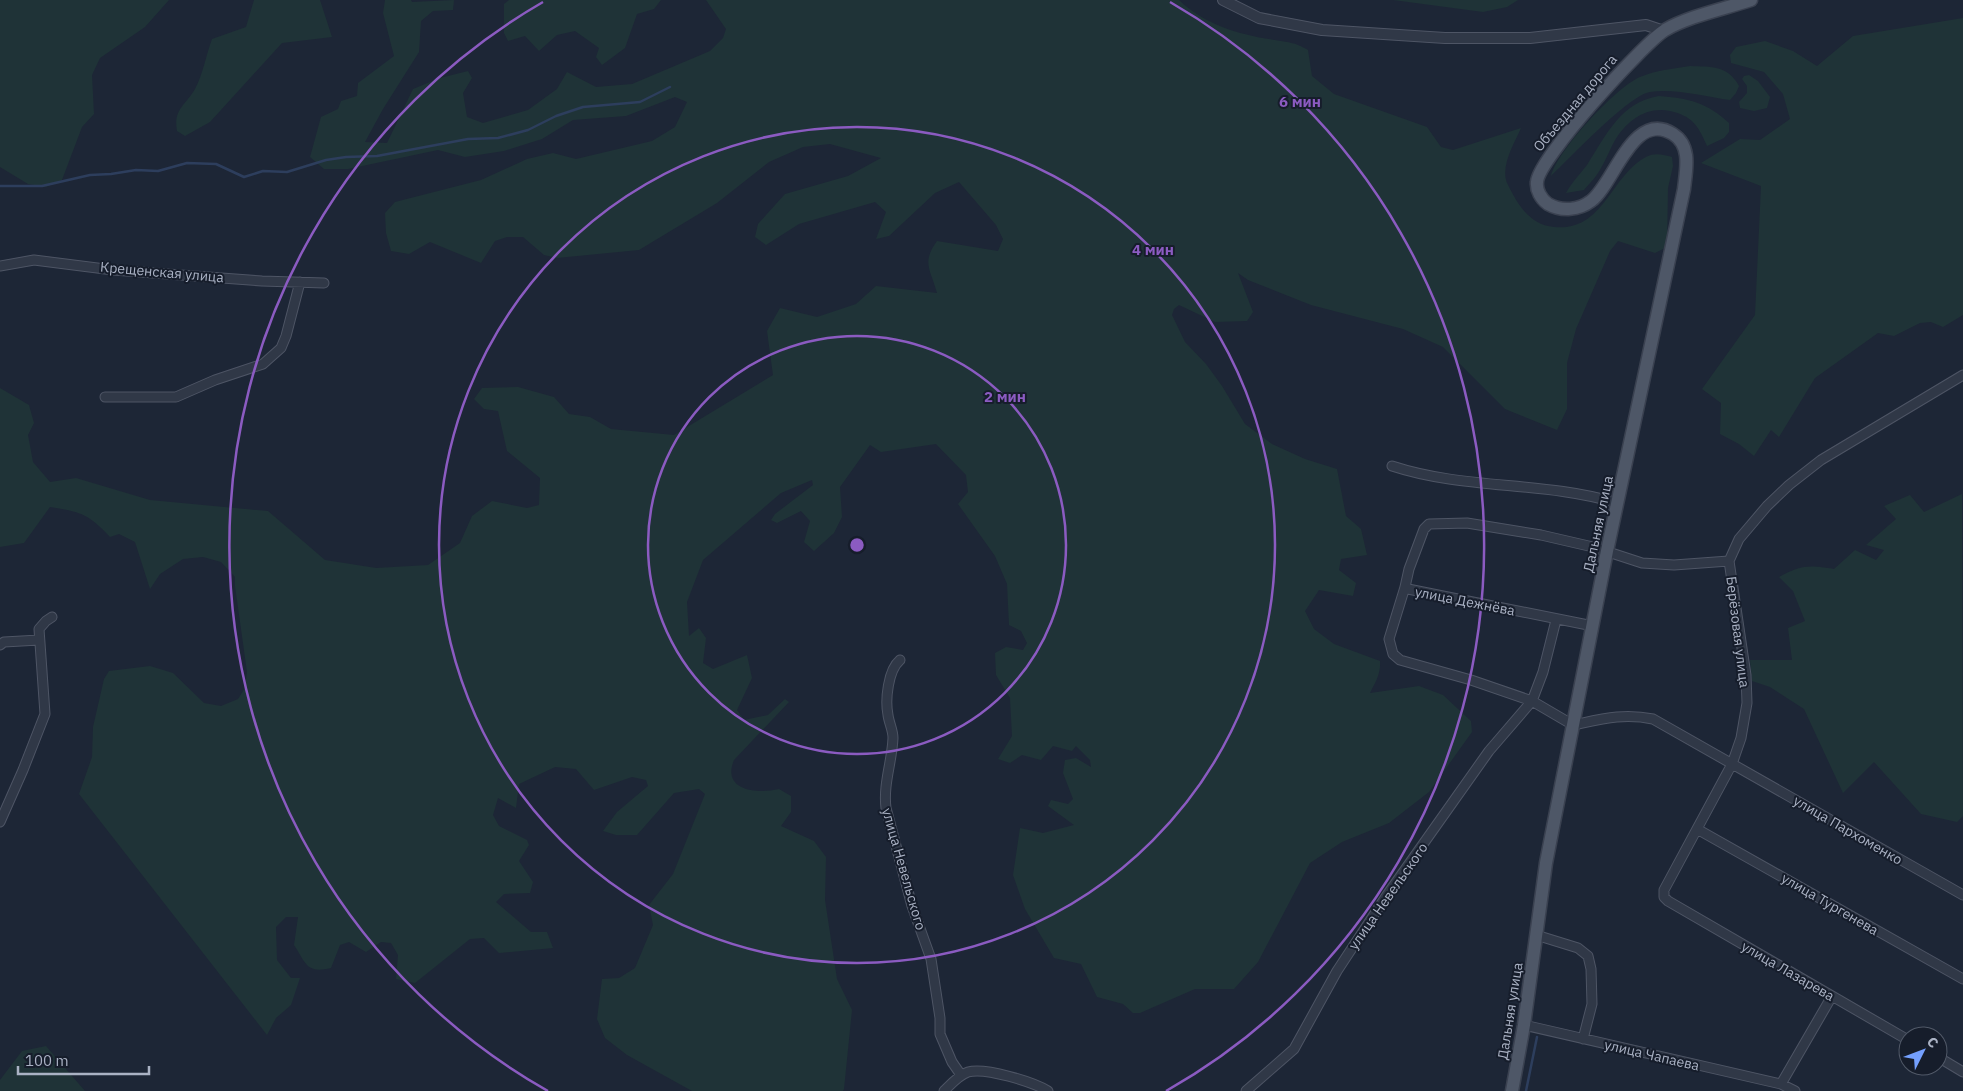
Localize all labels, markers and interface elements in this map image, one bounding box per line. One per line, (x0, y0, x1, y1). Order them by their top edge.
street label: Объездная дорога (1529, 50, 1621, 155)
text: 6 мин (1279, 92, 1321, 111)
text: 4 мин (1132, 240, 1174, 259)
street label: Крещенская улица (99, 258, 225, 286)
text: 2 мин (984, 387, 1026, 406)
street label: Дальняя улица (1579, 474, 1617, 574)
centre of rings (848, 536, 866, 554)
street label: Берёзовая улица (1722, 575, 1754, 689)
street label: улица Дежнёва (1413, 582, 1517, 620)
street label: улица Пархоменко (1790, 791, 1906, 869)
street label: улица Невельского (878, 806, 930, 932)
street label: улица Невельского (1344, 839, 1432, 953)
street label: улица Тургенева (1778, 869, 1882, 939)
street label: улица Лазарева (1738, 937, 1838, 1005)
street label: Дальняя улица (1493, 961, 1527, 1061)
north arrow (1898, 1026, 1948, 1076)
text: С (1923, 1033, 1942, 1052)
street label: улица Чапаева (1603, 1035, 1702, 1075)
scale bar (18, 1044, 149, 1076)
text: 100 m (25, 1051, 69, 1070)

